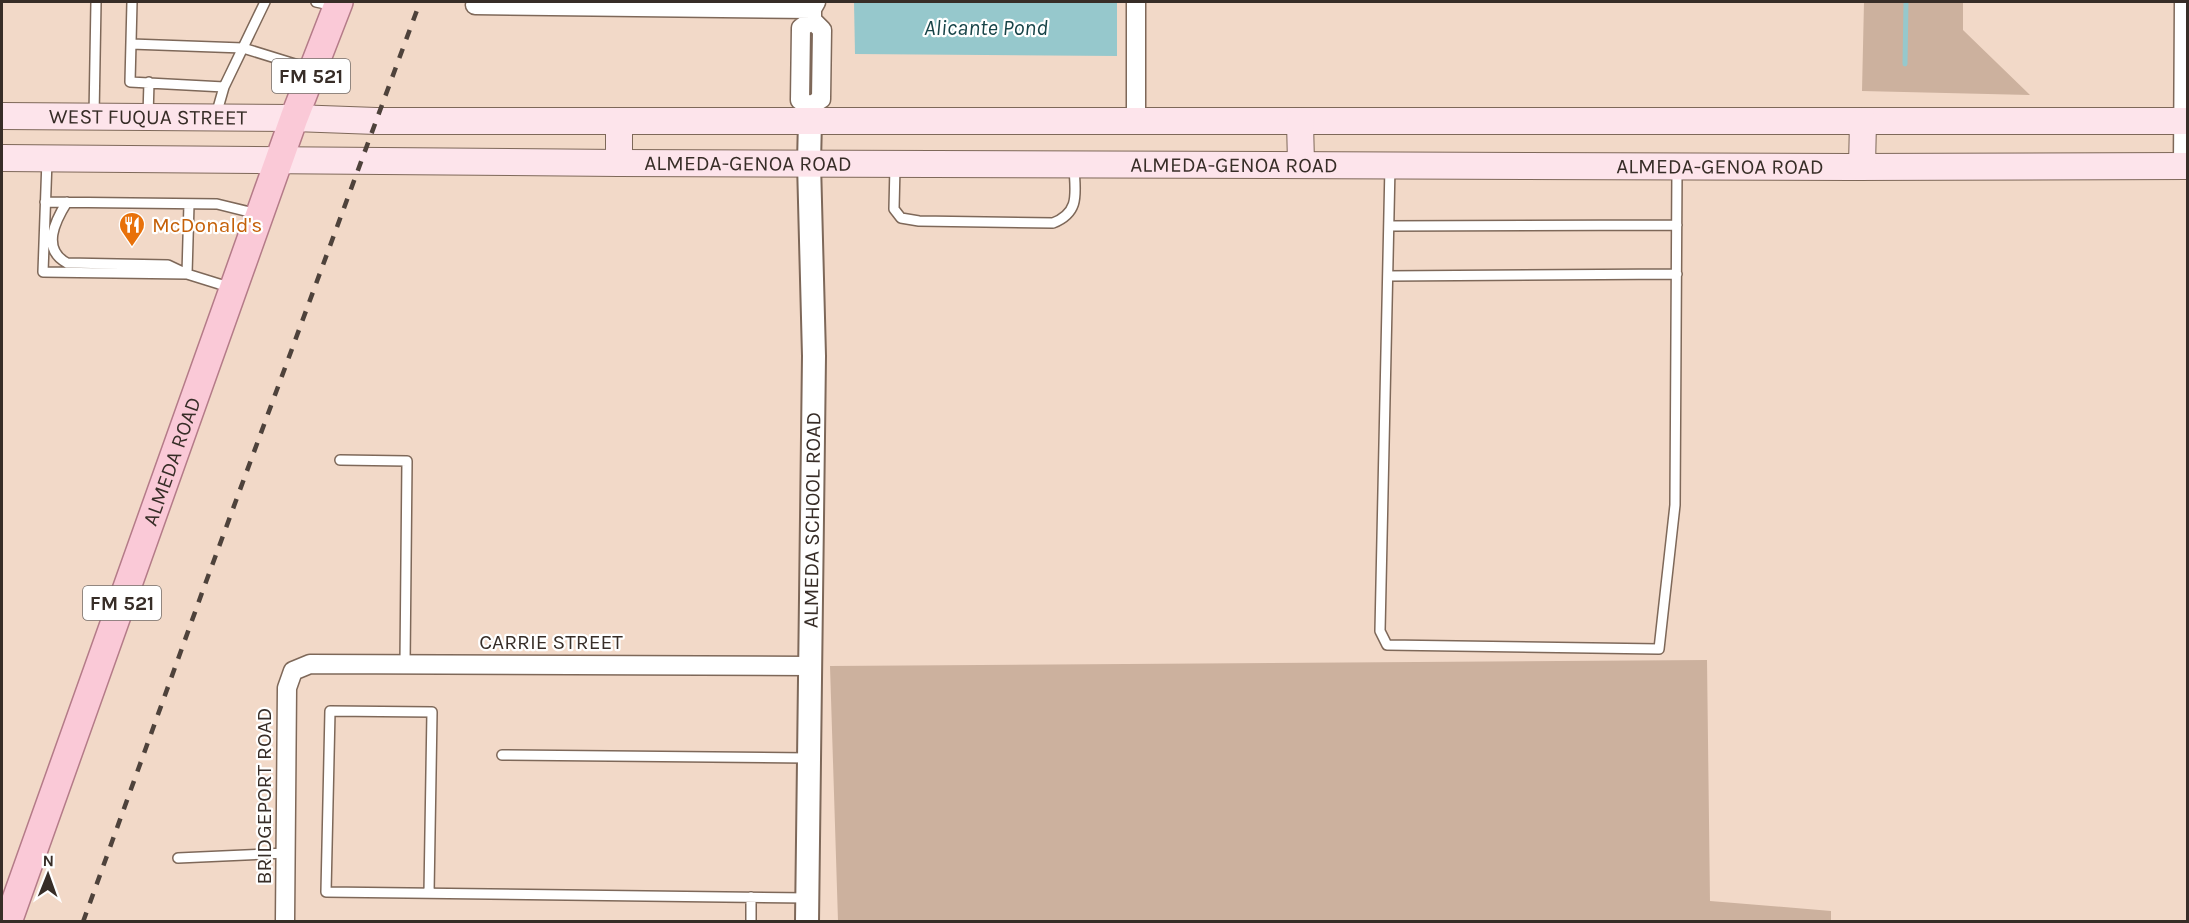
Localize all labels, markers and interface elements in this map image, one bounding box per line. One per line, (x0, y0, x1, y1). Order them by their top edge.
water label: Alicante Pond (924, 15, 1048, 41)
road number: FM 521 (272, 59, 350, 93)
street label: WEST FUQUA STREET (49, 104, 248, 130)
street label: ALMEDA-GENOA ROAD (644, 151, 852, 176)
street label: ALMEDA-GENOA ROAD (1130, 153, 1338, 177)
street label: ALMEDA-GENOA ROAD (1616, 154, 1824, 179)
restaurant icon: McDonald's (117, 210, 147, 248)
place label: McDonald's (152, 213, 262, 237)
street label: ALMEDA ROAD (138, 394, 206, 529)
street label: ALMEDA SCHOOL ROAD (799, 412, 825, 628)
road number: FM 521 (83, 586, 161, 620)
street label: CARRIE STREET (479, 630, 623, 654)
street label: BRIDGEPORT ROAD (252, 708, 276, 884)
north arrow (18, 845, 78, 905)
text: N (42, 851, 54, 870)

